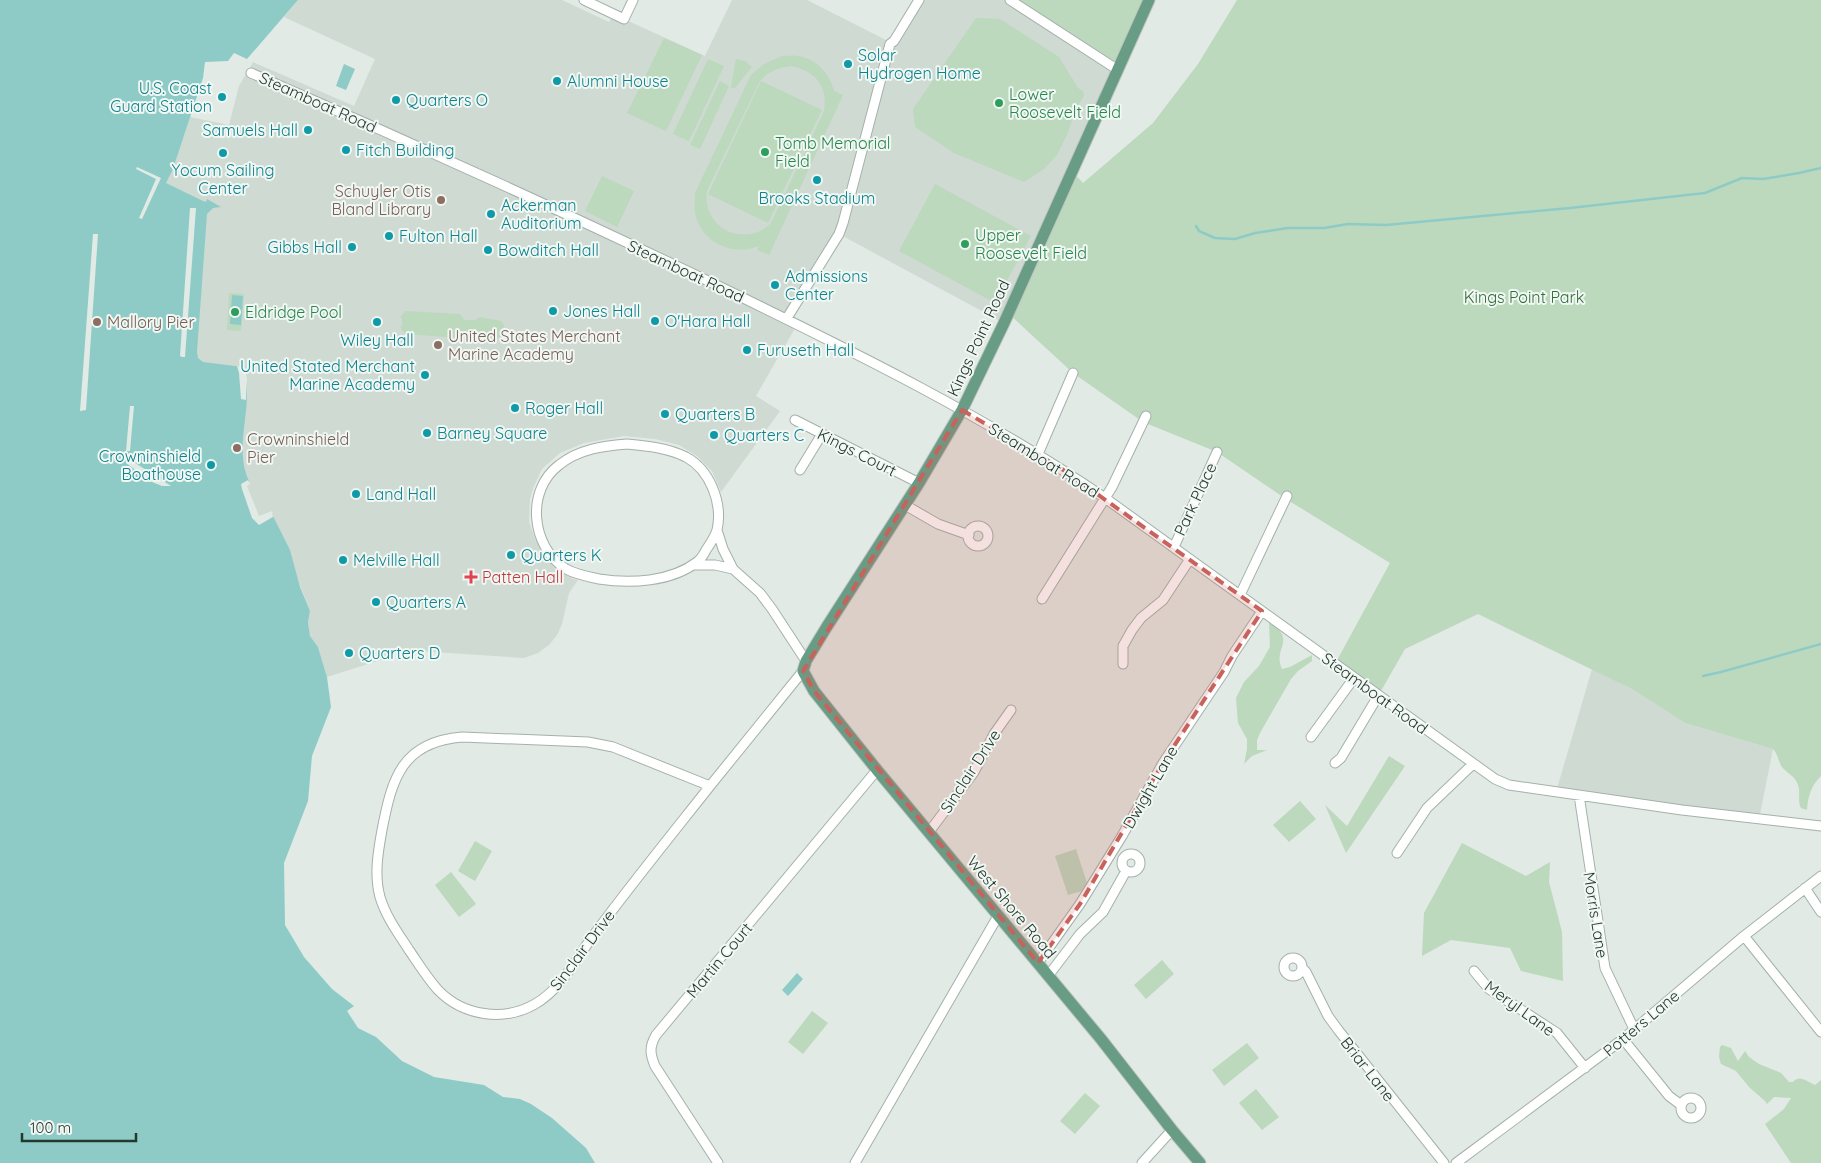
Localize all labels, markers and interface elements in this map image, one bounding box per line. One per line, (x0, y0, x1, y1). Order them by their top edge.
place label: Solar Hydrogen Home (858, 45, 981, 83)
marker: Solar Hydrogen Home (842, 58, 854, 70)
street label: Steamboat Road (256, 67, 380, 137)
place label: Alumni House (567, 71, 669, 91)
marker: Alumni House (551, 75, 563, 87)
place label: U.S. Coast Guard Station (110, 78, 212, 116)
place label: Lower Roosevelt Field (1009, 84, 1121, 122)
place label: Quarters O (406, 90, 488, 110)
marker: U.S. Coast Guard Station (216, 91, 228, 103)
marker: Quarters O (390, 94, 402, 106)
marker: Lower Roosevelt Field (993, 97, 1005, 109)
place label: Samuels Hall (202, 120, 298, 140)
marker: Samuels Hall (302, 124, 314, 136)
place label: Tomb Memorial Field (775, 133, 891, 171)
place label: Fitch Building (356, 140, 454, 160)
marker: Fitch Building (340, 144, 352, 156)
marker: Tomb Memorial Field (759, 146, 771, 158)
marker: Yocum Sailing Center (217, 147, 229, 159)
place label: Yocum Sailing Center (172, 160, 274, 198)
marker: Brooks Stadium (811, 174, 823, 186)
place label: Schuyler Otis Bland Library (331, 181, 431, 219)
place label: Brooks Stadium (759, 188, 875, 208)
marker: Schuyler Otis Bland Library (435, 194, 447, 206)
place label: Ackerman Auditorium (501, 195, 582, 233)
marker: Ackerman Auditorium (485, 208, 497, 220)
place label: Upper Roosevelt Field (975, 225, 1087, 263)
place label: Fulton Hall (399, 226, 478, 246)
marker: Fulton Hall (383, 230, 395, 242)
street label: Steamboat Road (625, 235, 747, 307)
place label: Gibbs Hall (268, 237, 342, 257)
marker: Upper Roosevelt Field (959, 238, 971, 250)
place label: Bowditch Hall (498, 240, 599, 260)
marker: Gibbs Hall (346, 241, 358, 253)
marker: Bowditch Hall (482, 244, 494, 256)
place label: Admissions Center (785, 266, 868, 304)
street label: Kings Point Road (942, 277, 1014, 399)
marker: Admissions Center (769, 279, 781, 291)
park label: Kings Point Park (1464, 287, 1584, 307)
place label: Jones Hall (563, 301, 641, 321)
place label: Eldridge Pool (245, 302, 342, 322)
marker: Jones Hall (547, 305, 559, 317)
marker: Eldridge Pool (229, 306, 241, 318)
place label: O'Hara Hall (665, 311, 750, 331)
place label: Mallory Pier (107, 312, 195, 332)
marker: O'Hara Hall (649, 315, 661, 327)
marker: Mallory Pier (91, 316, 103, 328)
marker: Wiley Hall (371, 316, 383, 328)
place label: United States Merchant Marine Academy (448, 326, 621, 364)
place label: Wiley Hall (340, 330, 414, 350)
marker: United States Merchant Marine Academy (432, 339, 444, 351)
place label: Furuseth Hall (757, 340, 854, 360)
marker: Furuseth Hall (741, 344, 753, 356)
place label: United Stated Merchant Marine Academy (240, 356, 415, 394)
marker: United Stated Merchant Marine Academy (419, 369, 431, 381)
place label: Roger Hall (525, 398, 603, 418)
marker: Roger Hall (509, 402, 521, 414)
place label: Quarters B (675, 404, 755, 424)
marker: Quarters B (659, 408, 671, 420)
street label: Steamboat Road (985, 418, 1103, 502)
place label: Barney Square (437, 423, 547, 443)
street label: Kings Court (814, 424, 900, 480)
place label: Quarters C (724, 425, 804, 445)
marker: Barney Square (421, 427, 433, 439)
place label: Crowninshield Pier (247, 429, 349, 467)
marker: Quarters C (708, 429, 720, 441)
marker: Crowninshield Pier (231, 442, 243, 454)
place label: Crowninshield Boathouse (99, 446, 201, 484)
marker: Crowninshield Boathouse (205, 459, 217, 471)
street label: Park Place (1169, 459, 1221, 539)
place label: Land Hall (366, 484, 436, 504)
marker: Land Hall (350, 488, 362, 500)
place label: Quarters K (521, 545, 602, 565)
marker: Quarters K (505, 549, 517, 561)
place label: Melville Hall (353, 550, 440, 570)
marker: Melville Hall (337, 554, 349, 566)
place label: Patten Hall (482, 567, 563, 587)
marker: Patten Hall (464, 570, 478, 584)
place label: Quarters A (386, 592, 466, 612)
marker: Quarters A (370, 596, 382, 608)
place label: Quarters D (359, 643, 440, 663)
marker: Quarters D (343, 647, 355, 659)
street label: Steamboat Road (1318, 648, 1432, 738)
street label: Sinclair Drive (936, 725, 1004, 817)
street label: Dwight Lane (1118, 742, 1182, 832)
street label: West Shore Road (963, 851, 1061, 963)
street label: Morris Lane (1579, 870, 1613, 960)
street label: Sinclair Drive (545, 906, 619, 994)
street label: Martin Court (682, 918, 756, 1002)
street label: Meryl Lane (1481, 976, 1559, 1040)
street label: Potters Lane (1599, 985, 1683, 1061)
street label: Briar Lane (1336, 1033, 1400, 1105)
scale bar (22, 1110, 136, 1142)
text: 100 m (30, 1118, 71, 1137)

